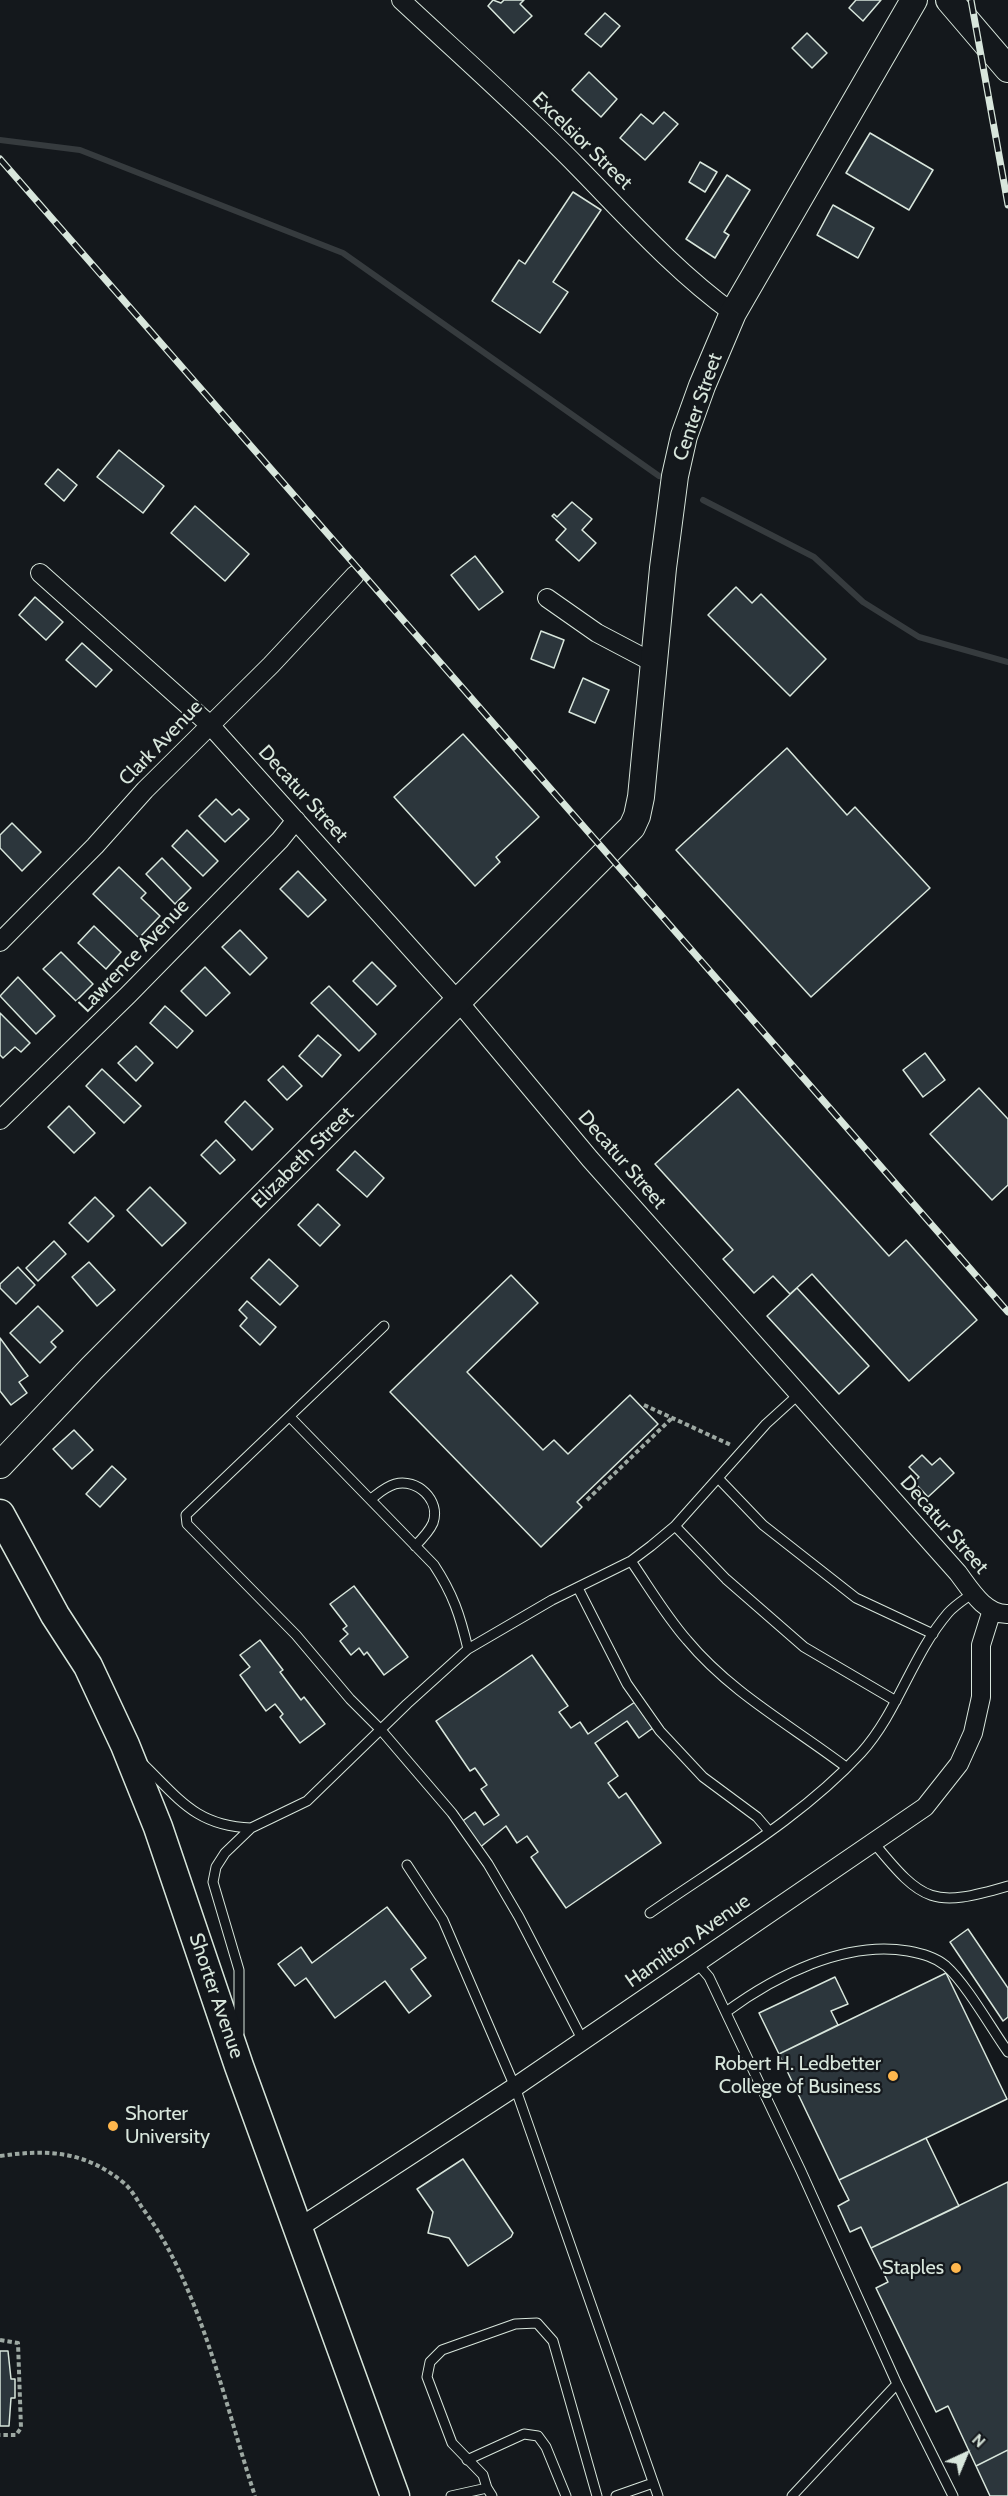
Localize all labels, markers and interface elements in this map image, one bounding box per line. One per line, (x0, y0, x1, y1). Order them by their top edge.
street label: Excelsior Street (527, 87, 637, 195)
street label: Center Street (668, 350, 728, 464)
street label: Clark Avenue (114, 695, 208, 791)
street label: Decatur Street (253, 740, 353, 848)
street label: Lawrence Avenue (74, 894, 194, 1018)
street label: Elizabeth Street (247, 1102, 359, 1214)
street label: Decatur Street (573, 1106, 671, 1214)
street label: Decatur Street (895, 1471, 993, 1579)
street label: Hamilton Avenue (621, 1889, 755, 1993)
street label: Shorter Avenue (183, 1930, 249, 2062)
place label: Robert H. Ledbetter College of Business (714, 2052, 881, 2099)
marker: Robert H. Ledbetter College of Business (886, 2069, 900, 2083)
place label: Shorter University (125, 2102, 210, 2149)
marker: Shorter University (106, 2119, 120, 2133)
place label: Staples (882, 2256, 944, 2280)
marker: Staples (949, 2261, 963, 2275)
north arrow (936, 2424, 996, 2484)
text: N (968, 2430, 990, 2451)

